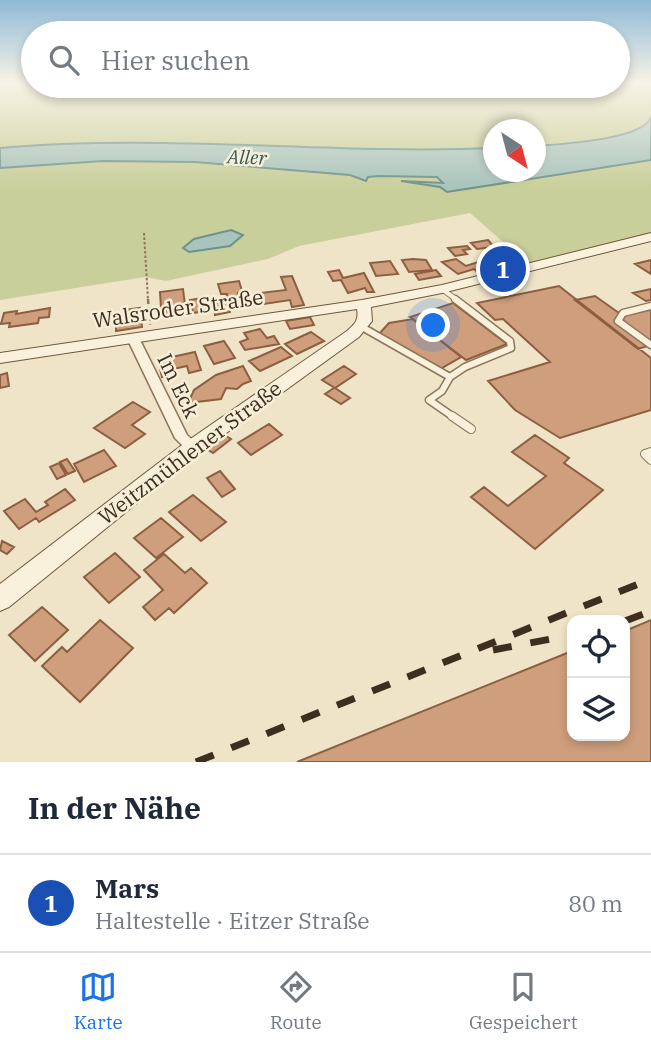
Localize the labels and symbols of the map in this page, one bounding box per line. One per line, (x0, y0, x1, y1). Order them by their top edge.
north arrow (483, 119, 546, 182)
water label: Aller (225, 144, 268, 170)
pin: 1 (480, 243, 526, 295)
street label: Walsroder Straße (91, 282, 265, 334)
your location (416, 308, 450, 342)
street label: Im Eck (151, 349, 207, 423)
street label: Weitzmühlener Straße (92, 374, 287, 531)

